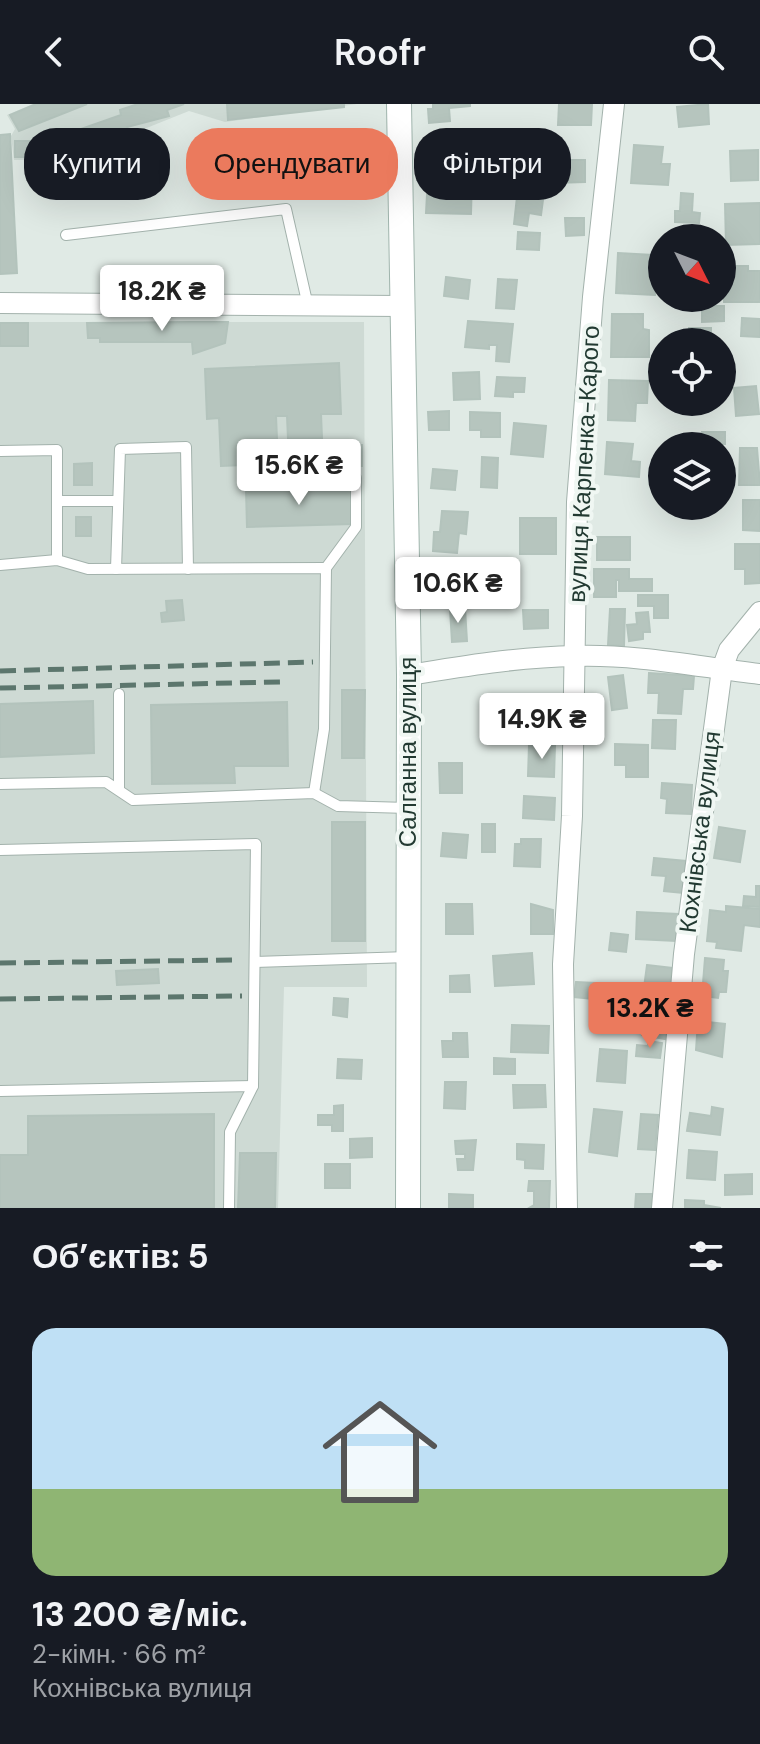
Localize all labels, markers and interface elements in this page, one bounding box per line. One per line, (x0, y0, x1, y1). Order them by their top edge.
text: Roofr (334, 29, 426, 76)
icon: back (32, 30, 76, 74)
icon: search (684, 30, 728, 74)
chip: Купити (24, 128, 170, 200)
chip: Орендувати (186, 128, 398, 200)
chip: Фільтри (414, 128, 571, 200)
north arrow (648, 224, 736, 312)
map controls (648, 224, 736, 520)
pin: 18.2K ₴ (88, 265, 236, 333)
text: 18.2K ₴ (118, 274, 206, 308)
street label: вулиця Карпенка-Карого (561, 325, 606, 603)
button: locate (648, 328, 736, 416)
button: layers (648, 432, 736, 520)
pin: 15.6K ₴ (225, 439, 373, 507)
text: 15.6K ₴ (255, 448, 343, 482)
pin: 10.6K ₴ (384, 557, 532, 625)
text: 10.6K ₴ (413, 566, 503, 600)
street label: Салганна вулиця (392, 657, 423, 847)
pin: 14.9K ₴ (468, 693, 616, 761)
text: 14.9K ₴ (497, 702, 587, 736)
street label: Кохнівська вулиця (672, 729, 727, 935)
pin: 13.2K ₴ (576, 982, 724, 1050)
text: 13.2K ₴ (606, 991, 694, 1025)
text: Об’єктів: 5 (32, 1234, 209, 1279)
icon: filters (684, 1234, 728, 1278)
icon: home (308, 1380, 452, 1524)
text: 13 200 ₴/міс. (32, 1592, 247, 1637)
text: 2-кімн. · 66 m² (32, 1637, 206, 1671)
text: Кохнівська вулиця (32, 1671, 252, 1705)

